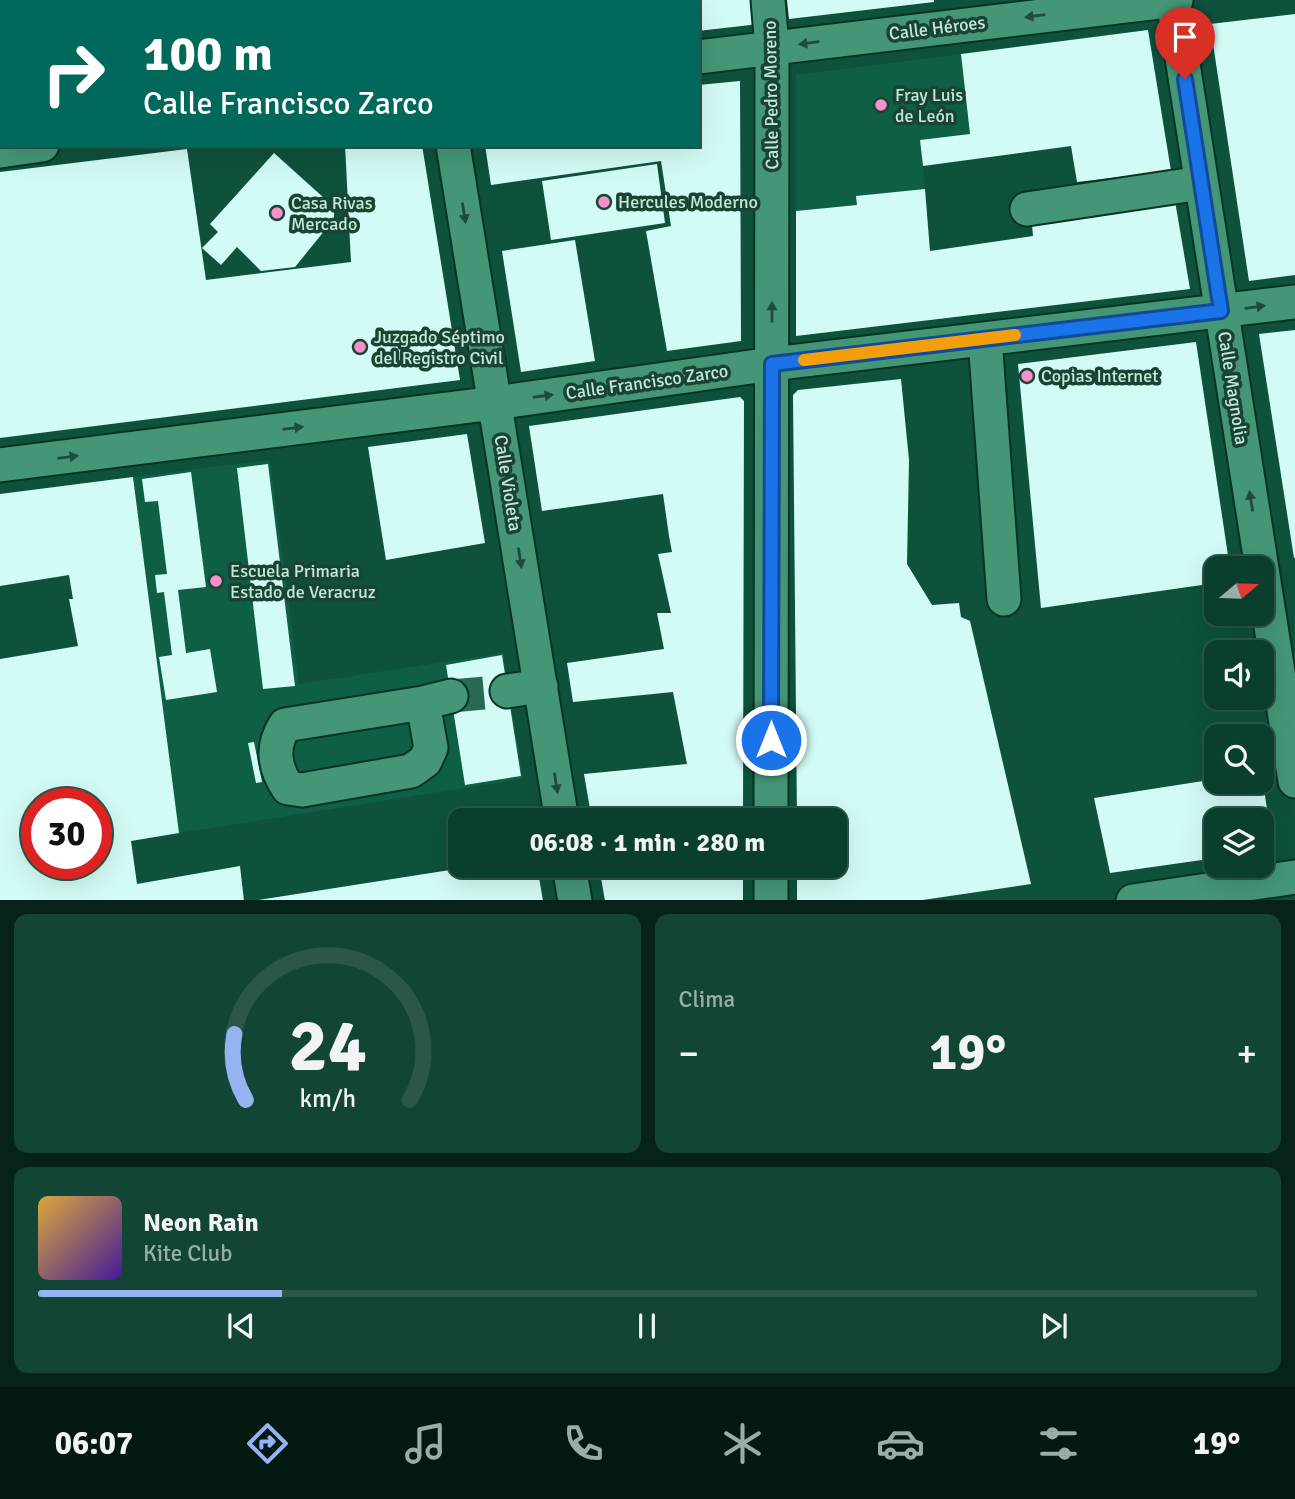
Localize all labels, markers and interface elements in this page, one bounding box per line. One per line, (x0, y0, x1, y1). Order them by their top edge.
pin (1155, 7, 1215, 79)
street label: Calle Héroes (888, 11, 986, 45)
one-way arrow (1024, 11, 1046, 22)
icon: arrive (1166, 18, 1204, 56)
street label: Calle Pedro Moreno (759, 20, 783, 170)
text: 100 m (143, 24, 273, 84)
icon: right (28, 28, 119, 119)
one-way arrow (798, 37, 820, 48)
text: Calle Francisco Zarco (143, 84, 434, 123)
place label: Fray Luis de León (895, 84, 963, 127)
marker: Fray Luis de León (873, 97, 889, 113)
place label: Hercules Moderno (618, 191, 758, 213)
place label: Casa Rivas Mercado (291, 192, 373, 235)
marker: Hercules Moderno (596, 194, 612, 210)
one-way arrow (459, 202, 470, 224)
marker: Casa Rivas Mercado (269, 205, 285, 221)
one-way arrow (766, 300, 778, 322)
one-way arrow (1244, 301, 1266, 312)
place label: Juzgado Séptimo del Registro Civil (374, 326, 505, 369)
street label: Calle Magnolia (1213, 330, 1253, 446)
marker: Juzgado Séptimo del Registro Civil (352, 339, 368, 355)
street label: Calle Francisco Zarco (564, 360, 730, 404)
place label: Copias Internet (1041, 365, 1158, 387)
marker: Copias Internet (1019, 368, 1035, 384)
one-way arrow (533, 391, 555, 402)
one-way arrow (283, 423, 305, 434)
street label: Calle Violeta (490, 433, 526, 533)
one-way arrow (57, 451, 79, 462)
one-way arrow (1245, 490, 1256, 512)
one-way arrow (515, 547, 526, 569)
north arrow (1204, 556, 1274, 626)
map controls (1204, 556, 1274, 878)
place label: Escuela Primaria Estado de Veracruz (230, 560, 376, 603)
marker: Escuela Primaria Estado de Veracruz (208, 573, 224, 589)
button: sound (1204, 640, 1274, 710)
position arrow (734, 703, 808, 777)
button: search (1204, 724, 1274, 794)
one-way arrow (551, 772, 562, 794)
speed limit sign: 30 (21, 788, 112, 879)
button: layers (1204, 808, 1274, 878)
text: 06:08 · 1 min · 280 m (530, 827, 765, 859)
text: Clima (679, 985, 735, 1014)
text: 24 (288, 1002, 367, 1091)
text: 19° (929, 1020, 1006, 1084)
text: − (679, 1030, 699, 1077)
text: + (1236, 1030, 1257, 1077)
text: km/h (299, 1082, 356, 1113)
text: Neon Rain (143, 1207, 259, 1239)
text: Kite Club (143, 1239, 232, 1268)
icon: previous (222, 1307, 260, 1345)
icon: pause (628, 1307, 666, 1345)
icon: next (1035, 1307, 1073, 1345)
icon: directions (243, 1419, 292, 1468)
icon: music (401, 1419, 450, 1468)
icon: phone (559, 1419, 608, 1468)
icon: climate (718, 1419, 767, 1468)
icon: car (876, 1419, 925, 1468)
icon: filters (1034, 1419, 1083, 1468)
text: 06:07 (55, 1424, 133, 1463)
text: 19° (1193, 1424, 1240, 1463)

